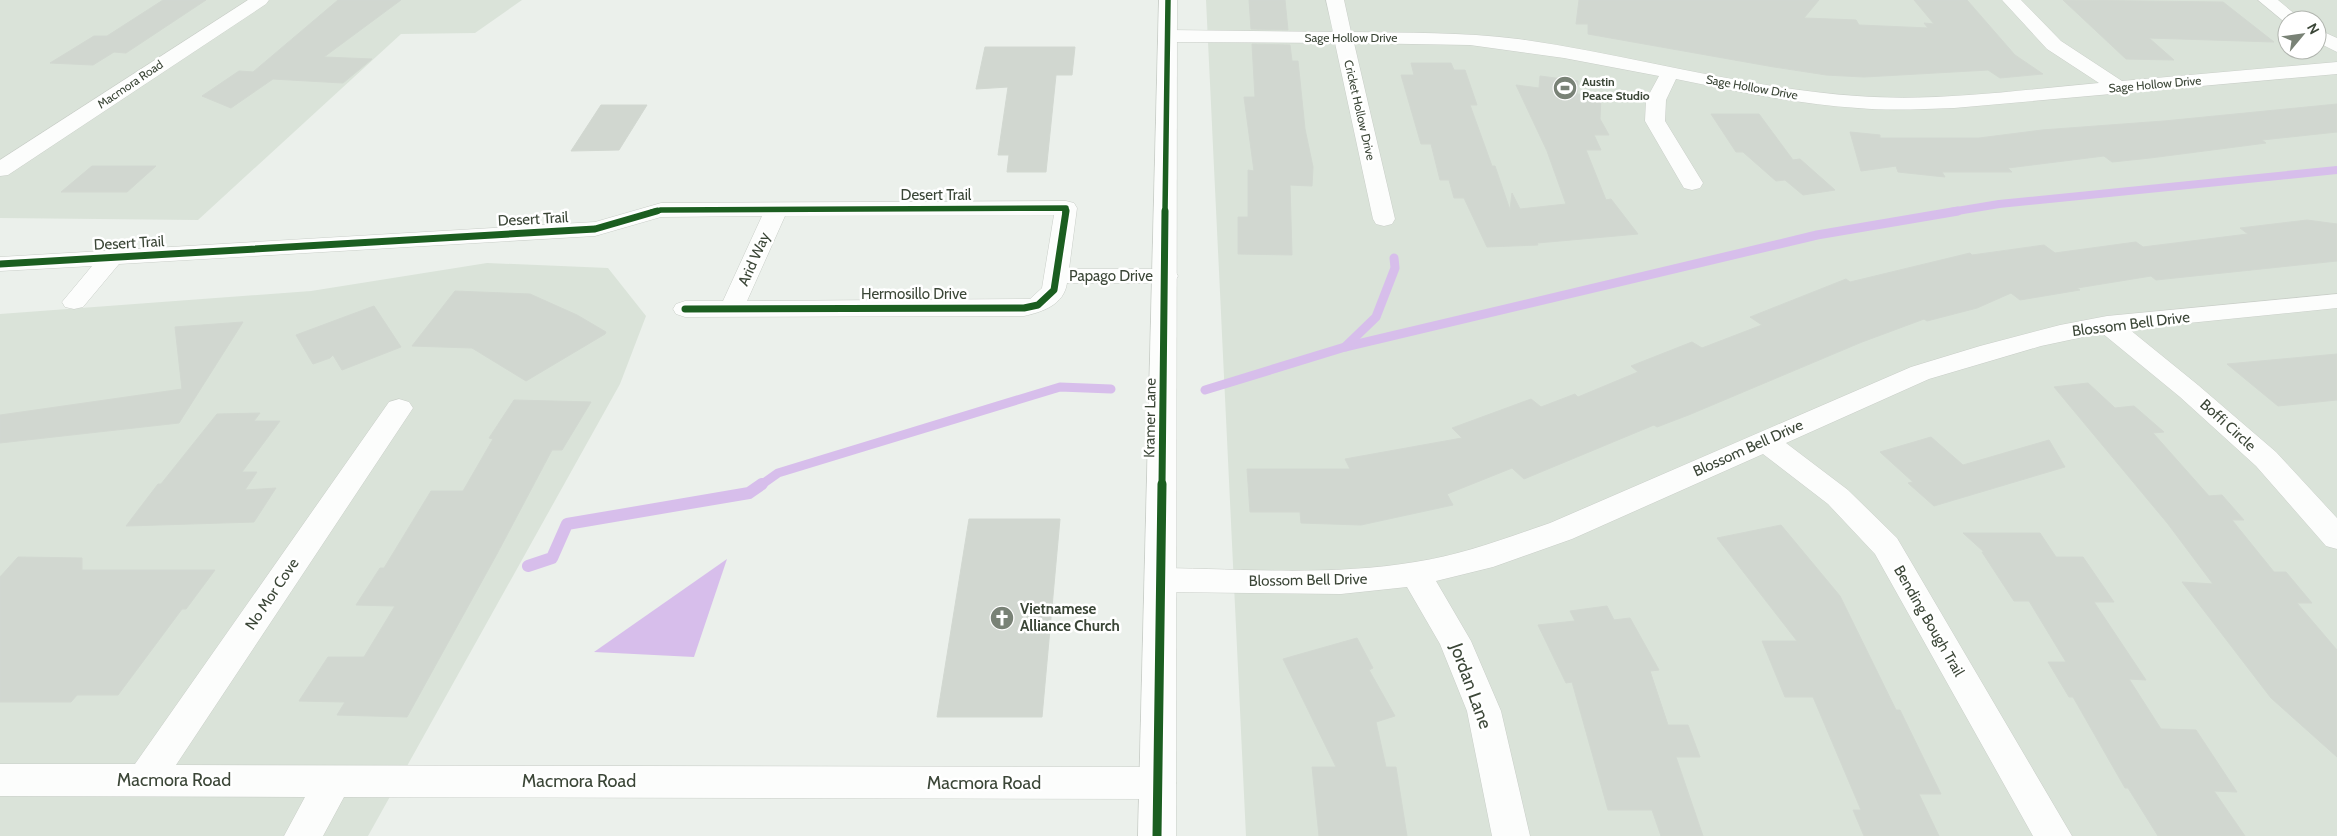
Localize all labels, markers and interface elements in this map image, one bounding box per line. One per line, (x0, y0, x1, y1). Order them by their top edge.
north arrow (2277, 10, 2327, 60)
text: N (2303, 20, 2324, 37)
street label: Sage Hollow Drive (1305, 30, 1397, 45)
street label: Macmora Road (94, 56, 166, 112)
street label: Cricket Hollow Drive (1341, 58, 1379, 162)
street label: Sage Hollow Drive (1705, 72, 1799, 102)
street label: Sage Hollow Drive (2108, 72, 2202, 96)
place label: Austin Peace Studio (1582, 74, 1650, 103)
sports icon: Austin Peace Studio (1552, 75, 1578, 101)
street label: Desert Trail (901, 186, 972, 204)
street label: Desert Trail (497, 208, 569, 230)
street label: Arid Way (734, 229, 774, 289)
street label: Desert Trail (93, 232, 165, 254)
street label: Papago Drive (1069, 267, 1153, 285)
street label: Hermosillo Drive (861, 285, 967, 303)
street label: Blossom Bell Drive (2071, 308, 2191, 340)
street label: Kramer Lane (1140, 378, 1160, 458)
street label: Boffi Circle (2196, 395, 2260, 455)
street label: Blossom Bell Drive (1690, 416, 1806, 480)
street label: No Mor Cove (241, 555, 303, 633)
street label: Bending Bough Trail (1890, 562, 1968, 680)
street label: Blossom Bell Drive (1249, 570, 1368, 590)
place label: Vietnamese Alliance Church (1020, 600, 1120, 635)
church icon: Vietnamese Alliance Church (989, 605, 1015, 631)
street label: Jordan Lane (1445, 639, 1497, 732)
street label: Macmora Road (117, 769, 231, 791)
street label: Macmora Road (522, 770, 636, 792)
street label: Macmora Road (927, 772, 1041, 794)

